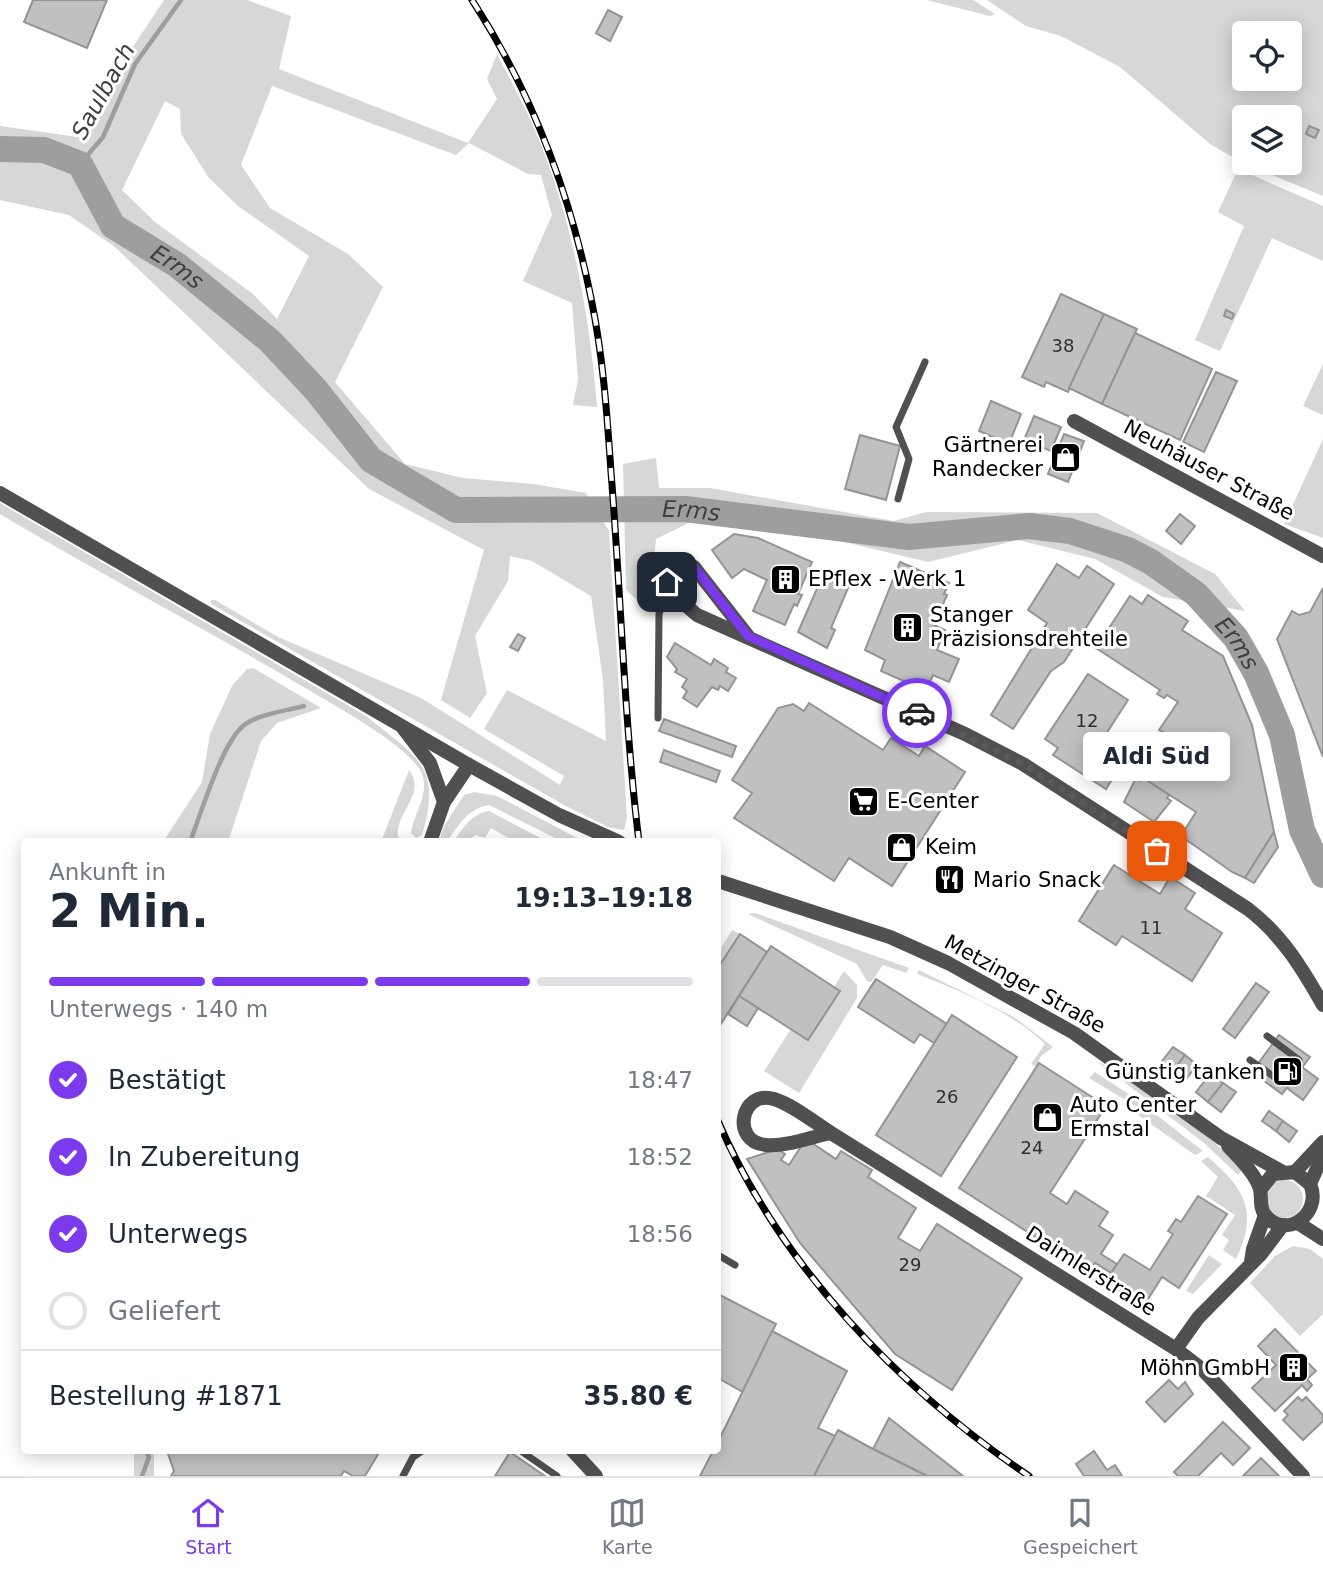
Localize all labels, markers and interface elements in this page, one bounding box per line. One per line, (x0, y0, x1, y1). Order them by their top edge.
map controls (1232, 21, 1302, 175)
button: locate (1232, 21, 1302, 91)
water label: Saulbach (66, 39, 140, 143)
button: layers (1232, 105, 1302, 175)
water label: Erms (146, 239, 209, 294)
house number: 38 (1052, 335, 1074, 356)
street label: Neuhäuser Straße (1120, 415, 1298, 525)
place label: Gärtnerei Randecker (932, 433, 1043, 481)
shop icon: Gärtnerei Randecker (1049, 440, 1083, 474)
water label: Erms (662, 496, 722, 526)
pin (637, 552, 697, 612)
building icon: EPflex - Werk 1 (768, 562, 802, 596)
icon: home (648, 563, 686, 601)
place label: EPflex - Werk 1 (808, 567, 966, 591)
place label: Stanger Präzisionsdrehteile (930, 603, 1128, 651)
building icon: Stanger Präzisionsdrehteile (890, 610, 924, 644)
water label: Erms (1210, 611, 1264, 674)
courier (882, 678, 952, 748)
icon: car (898, 694, 936, 732)
house number: 12 (1076, 710, 1098, 731)
callout: Aldi Süd (1084, 732, 1230, 781)
text: Aldi Süd (1103, 743, 1210, 769)
supermarket icon: E-Center (847, 784, 881, 818)
place label: E-Center (887, 789, 979, 813)
pin (1127, 821, 1187, 881)
shop icon: Keim (885, 830, 919, 864)
icon: bag (1138, 832, 1176, 870)
place label: Keim (925, 835, 977, 859)
text: Ankunft in (49, 859, 166, 885)
restaurant icon: Mario Snack (933, 863, 967, 897)
place label: Mario Snack (973, 868, 1102, 892)
text: 19:13–19:18 (514, 883, 693, 913)
text: 2 Min. (49, 884, 209, 938)
house number: 11 (1140, 917, 1162, 938)
street label: Metzinger Straße (940, 930, 1110, 1038)
text: Unterwegs · 140 m (49, 996, 268, 1022)
fuel station icon: Günstig tanken (1271, 1055, 1305, 1089)
place label: Günstig tanken (1105, 1060, 1265, 1084)
icon: check (49, 1061, 87, 1099)
text: Bestätigt (108, 1065, 226, 1095)
text: 18:47 (627, 1067, 693, 1093)
house number: 26 (936, 1086, 958, 1107)
place label: Auto Center Ermstal (1070, 1093, 1196, 1141)
shop icon: Auto Center Ermstal (1030, 1100, 1064, 1134)
house number: 24 (1021, 1137, 1043, 1158)
icon: check (49, 1138, 87, 1176)
text: In Zubereitung (108, 1142, 300, 1172)
text: 18:52 (627, 1144, 693, 1170)
icon: check (49, 1215, 87, 1253)
text: Unterwegs (108, 1219, 248, 1249)
text: 18:56 (627, 1221, 693, 1247)
street label: Daimlerstraße (1021, 1221, 1161, 1321)
house number: 29 (899, 1254, 921, 1275)
text: Geliefert (108, 1296, 221, 1326)
building icon: Möhn GmbH (1276, 1351, 1310, 1385)
place label: Möhn GmbH (1140, 1356, 1270, 1380)
text: Bestellung #1871 (49, 1381, 283, 1411)
text: 35.80 € (584, 1381, 693, 1411)
tab: Start (185, 1494, 232, 1558)
tab: Karte (602, 1494, 653, 1558)
tab: Gespeichert (1023, 1494, 1138, 1558)

